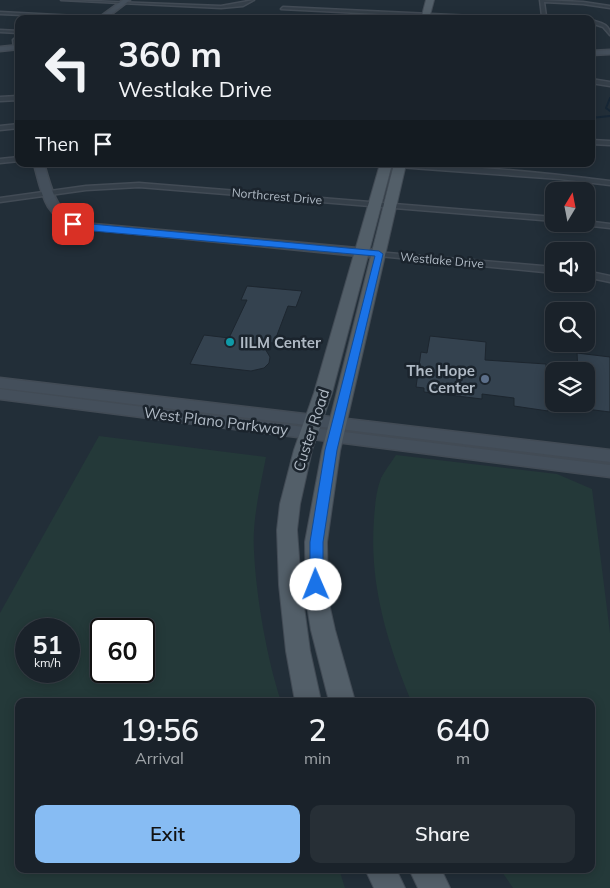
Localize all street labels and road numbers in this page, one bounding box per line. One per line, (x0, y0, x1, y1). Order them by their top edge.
street label: Northcrest Drive (231, 185, 323, 207)
street label: Westlake Drive (400, 249, 484, 271)
street label: Custer Road (289, 386, 333, 474)
street label: West Plano Parkway (143, 403, 289, 439)

